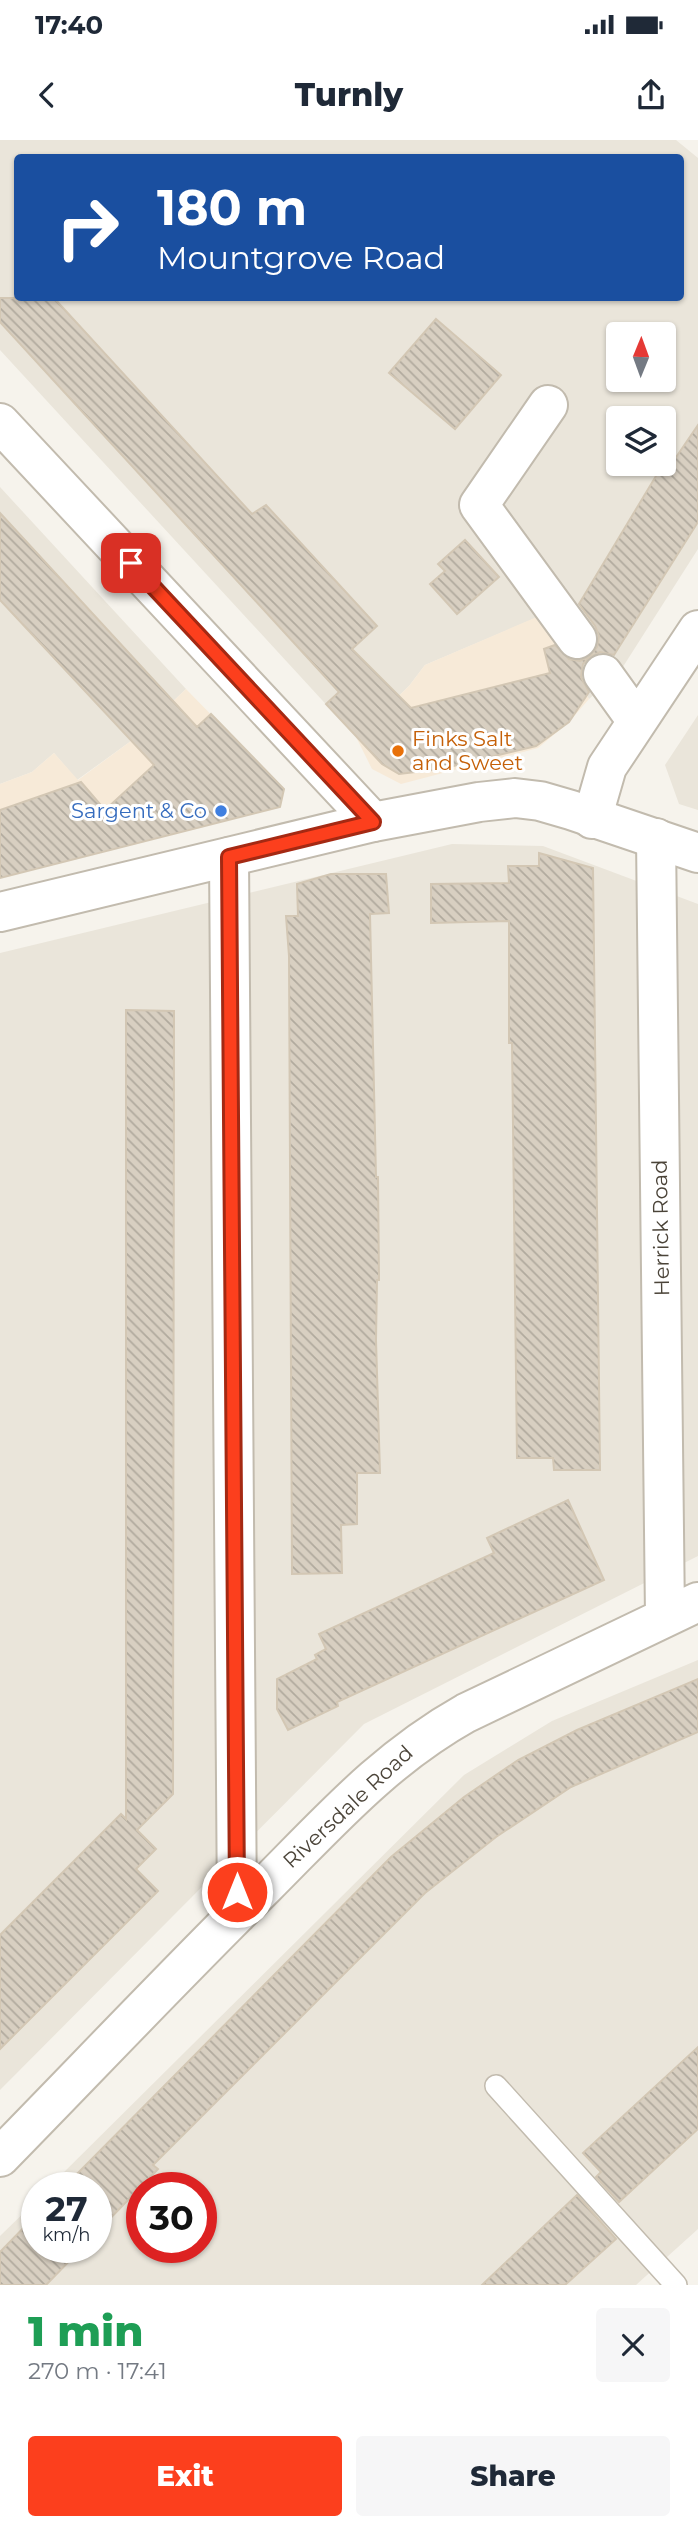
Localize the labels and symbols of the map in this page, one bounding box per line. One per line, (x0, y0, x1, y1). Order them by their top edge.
north arrow (606, 322, 676, 392)
pin (101, 533, 161, 593)
place label: Finks Salt and Sweet (412, 726, 523, 775)
marker: Finks Salt and Sweet (390, 743, 406, 759)
place label: Sargent & Co (71, 798, 207, 823)
marker: Sargent & Co (213, 803, 229, 819)
street label: Herrick Road (647, 1160, 674, 1296)
street label: Riversdale Road (277, 1740, 418, 1873)
position arrow (200, 1855, 274, 1929)
speed limit sign: 30 (126, 2172, 217, 2263)

